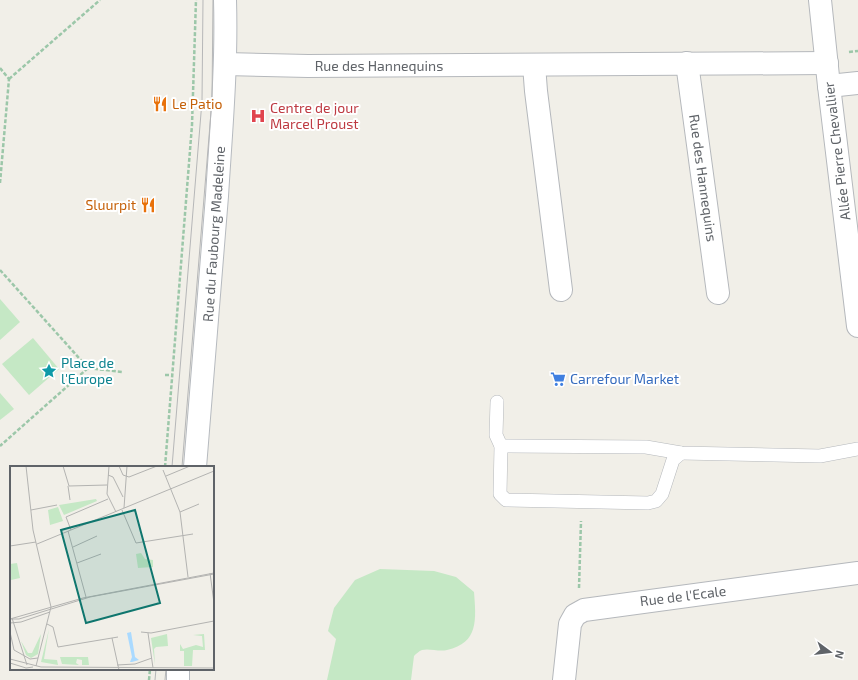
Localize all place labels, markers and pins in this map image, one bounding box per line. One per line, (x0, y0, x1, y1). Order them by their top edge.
restaurant icon: Le Patio (151, 95, 169, 113)
place label: Le Patio (172, 95, 223, 112)
place label: Centre de jour Marcel Proust (270, 99, 359, 132)
hospital icon: Centre de jour Marcel Proust (249, 107, 267, 125)
place label: Sluurpit (85, 196, 136, 213)
restaurant icon: Sluurpit (139, 196, 157, 214)
place label: Place de l'Europe (61, 354, 114, 387)
place icon: Place de l'Europe (40, 362, 58, 380)
supermarket icon: Carrefour Market (549, 370, 567, 388)
place label: Carrefour Market (570, 370, 679, 387)

